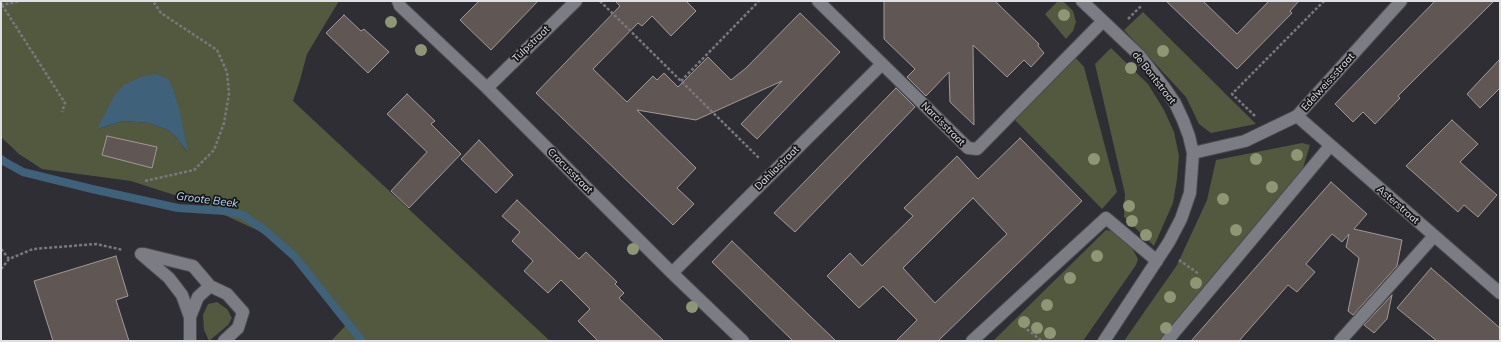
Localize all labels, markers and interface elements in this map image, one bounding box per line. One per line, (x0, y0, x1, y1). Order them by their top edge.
street label: Tulpstraat (510, 23, 552, 65)
street label: de Bontstraat (1130, 49, 1178, 107)
street label: Edelweissstraat (1299, 51, 1357, 113)
street label: Narcisstraat (919, 100, 967, 148)
street label: Dahliastraat (752, 143, 802, 193)
street label: Crocusstraat (545, 146, 595, 196)
street label: Asterstraat (1374, 183, 1422, 227)
water label: Groote Beek (175, 190, 239, 210)

